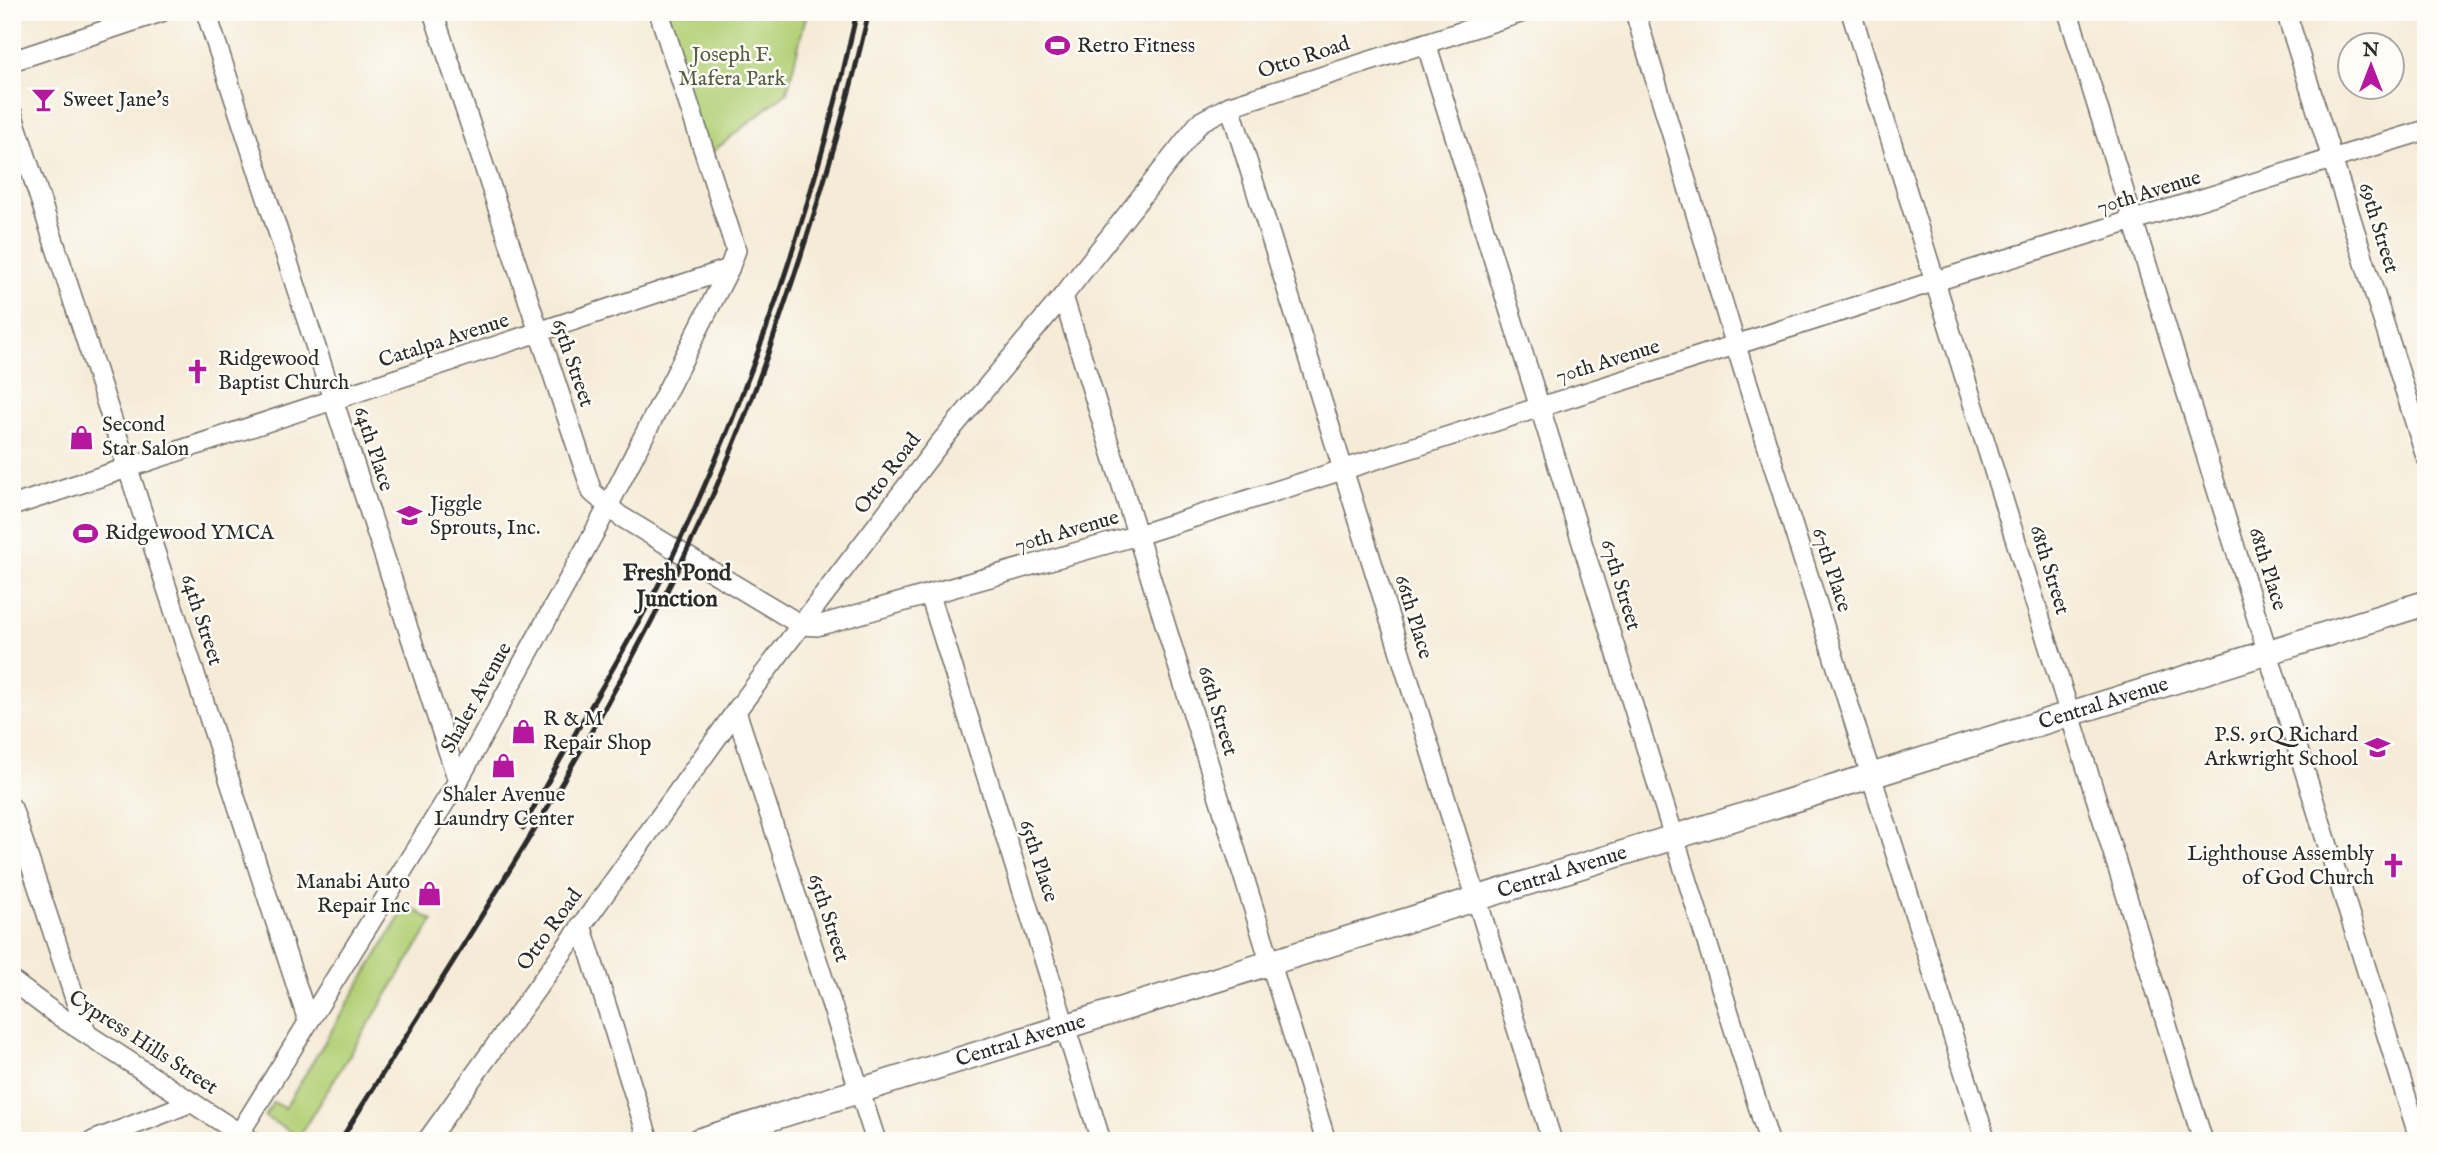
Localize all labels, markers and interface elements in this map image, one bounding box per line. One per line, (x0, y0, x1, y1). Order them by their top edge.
street label: Otto Road (1255, 30, 1354, 86)
sports icon: Retro Fitness (1043, 32, 1071, 60)
north arrow (2336, 32, 2406, 102)
place label: Retro Fitness (1077, 33, 1195, 60)
text: N (2362, 39, 2380, 63)
park label: Joseph F. Mafera Park (678, 42, 786, 93)
bar icon: Sweet Jane's (29, 86, 57, 114)
place label: Sweet Jane's (63, 87, 169, 114)
street label: 70th Avenue (2094, 164, 2205, 222)
street label: 69th Street (2351, 180, 2405, 276)
street label: Catalpa Avenue (375, 307, 513, 375)
street label: 65th Street (544, 315, 600, 411)
street label: 70th Avenue (1553, 333, 1664, 391)
place label: Ridgewood Baptist Church (218, 346, 349, 397)
church icon: Ridgewood Baptist Church (184, 357, 212, 385)
street label: 64th Place (347, 403, 400, 495)
place label: Second Star Salon (102, 412, 189, 463)
shop icon: Second Star Salon (68, 423, 96, 451)
street label: Otto Road (849, 427, 928, 520)
place label: Jiggle Sprouts, Inc. (428, 491, 540, 542)
school or university icon: Jiggle Sprouts, Inc. (396, 502, 424, 530)
street label: 70th Avenue (1012, 504, 1123, 560)
sports icon: Ridgewood YMCA (71, 519, 99, 547)
place label: Ridgewood YMCA (105, 520, 275, 547)
street label: 68th Street (2023, 522, 2075, 618)
street label: 67th Place (1805, 524, 1857, 616)
street label: 68th Place (2242, 524, 2293, 614)
street label: 67th Street (1593, 536, 1647, 634)
district label: Fresh Pond Junction (623, 559, 732, 614)
street label: 64th Street (174, 571, 228, 669)
street label: 66th Place (1387, 572, 1439, 663)
street label: Shaler Avenue (435, 637, 519, 758)
street label: 66th Street (1191, 663, 1243, 759)
street label: Central Avenue (2035, 670, 2172, 736)
place label: R & M Repair Shop (543, 706, 651, 757)
shop icon: R & M Repair Shop (509, 717, 537, 745)
place label: P.S. 91Q Richard Arkwright School (2203, 722, 2359, 773)
school or university icon: P.S. 91Q Richard Arkwright School (2364, 733, 2392, 761)
shop icon: Shaler Avenue Laundry Center (490, 752, 518, 780)
place label: Shaler Avenue Laundry Center (434, 782, 574, 833)
street label: 65th Place (1012, 816, 1064, 906)
street label: Central Avenue (1494, 839, 1631, 905)
place label: Lighthouse Assembly of God Church (2187, 841, 2375, 892)
church icon: Lighthouse Assembly of God Church (2380, 852, 2408, 880)
place label: Manabi Auto Repair Inc (296, 869, 410, 920)
street label: 65th Street (801, 870, 855, 966)
shop icon: Manabi Auto Repair Inc (416, 880, 444, 908)
street label: Otto Road (511, 883, 589, 976)
street label: Cypress Hills Street (63, 985, 223, 1101)
street label: Central Avenue (953, 1008, 1089, 1073)

